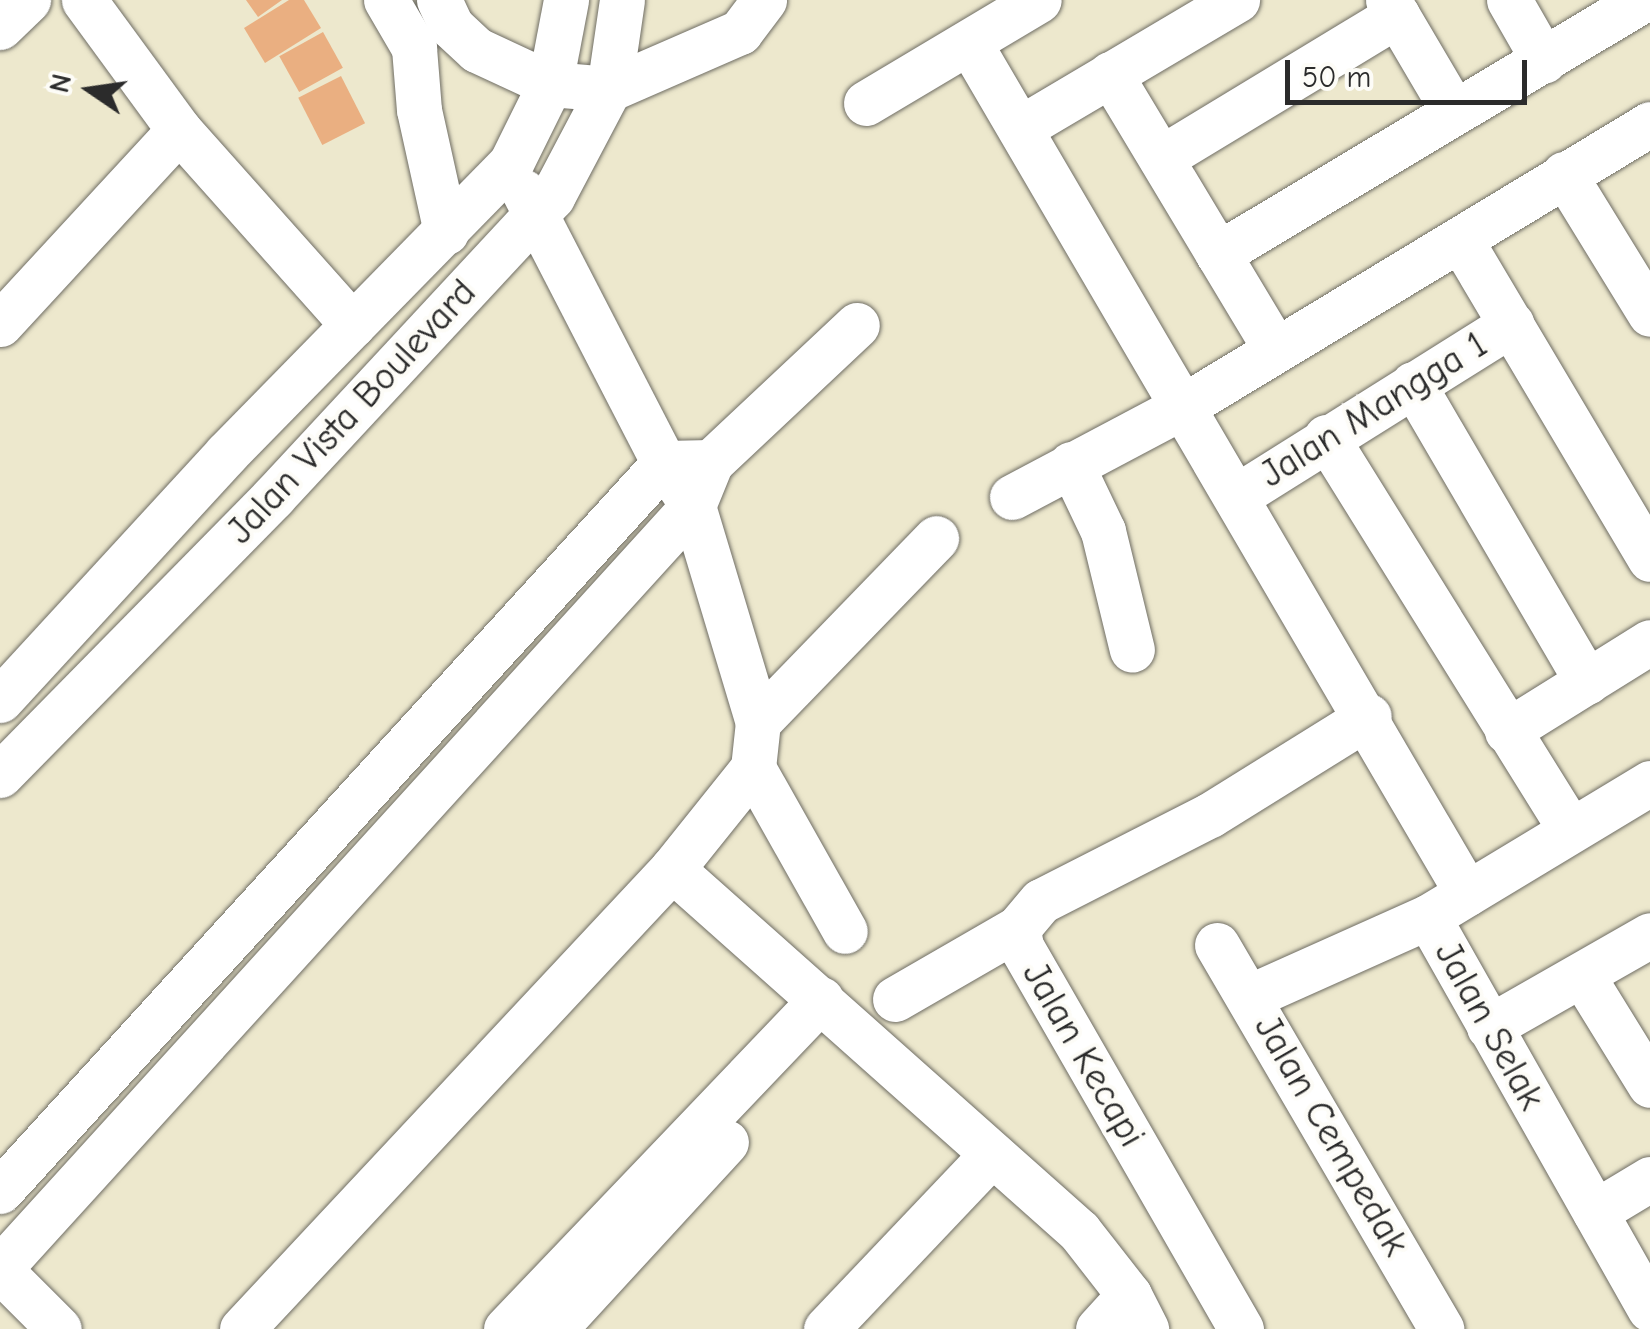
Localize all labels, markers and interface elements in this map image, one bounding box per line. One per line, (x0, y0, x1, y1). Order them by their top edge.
north arrow (40, 40, 140, 140)
scale bar (1290, 40, 1532, 102)
text: 50 m (1302, 60, 1371, 95)
text: N (43, 71, 78, 96)
street label: Jalan Vista Boulevard (218, 270, 486, 554)
street label: Jalan Mangga 1 (1252, 322, 1496, 498)
street label: Jalan Selak (1424, 934, 1554, 1118)
street label: Jalan Kecapi (1012, 955, 1154, 1155)
street label: Jalan Cempedak (1244, 1008, 1418, 1264)

